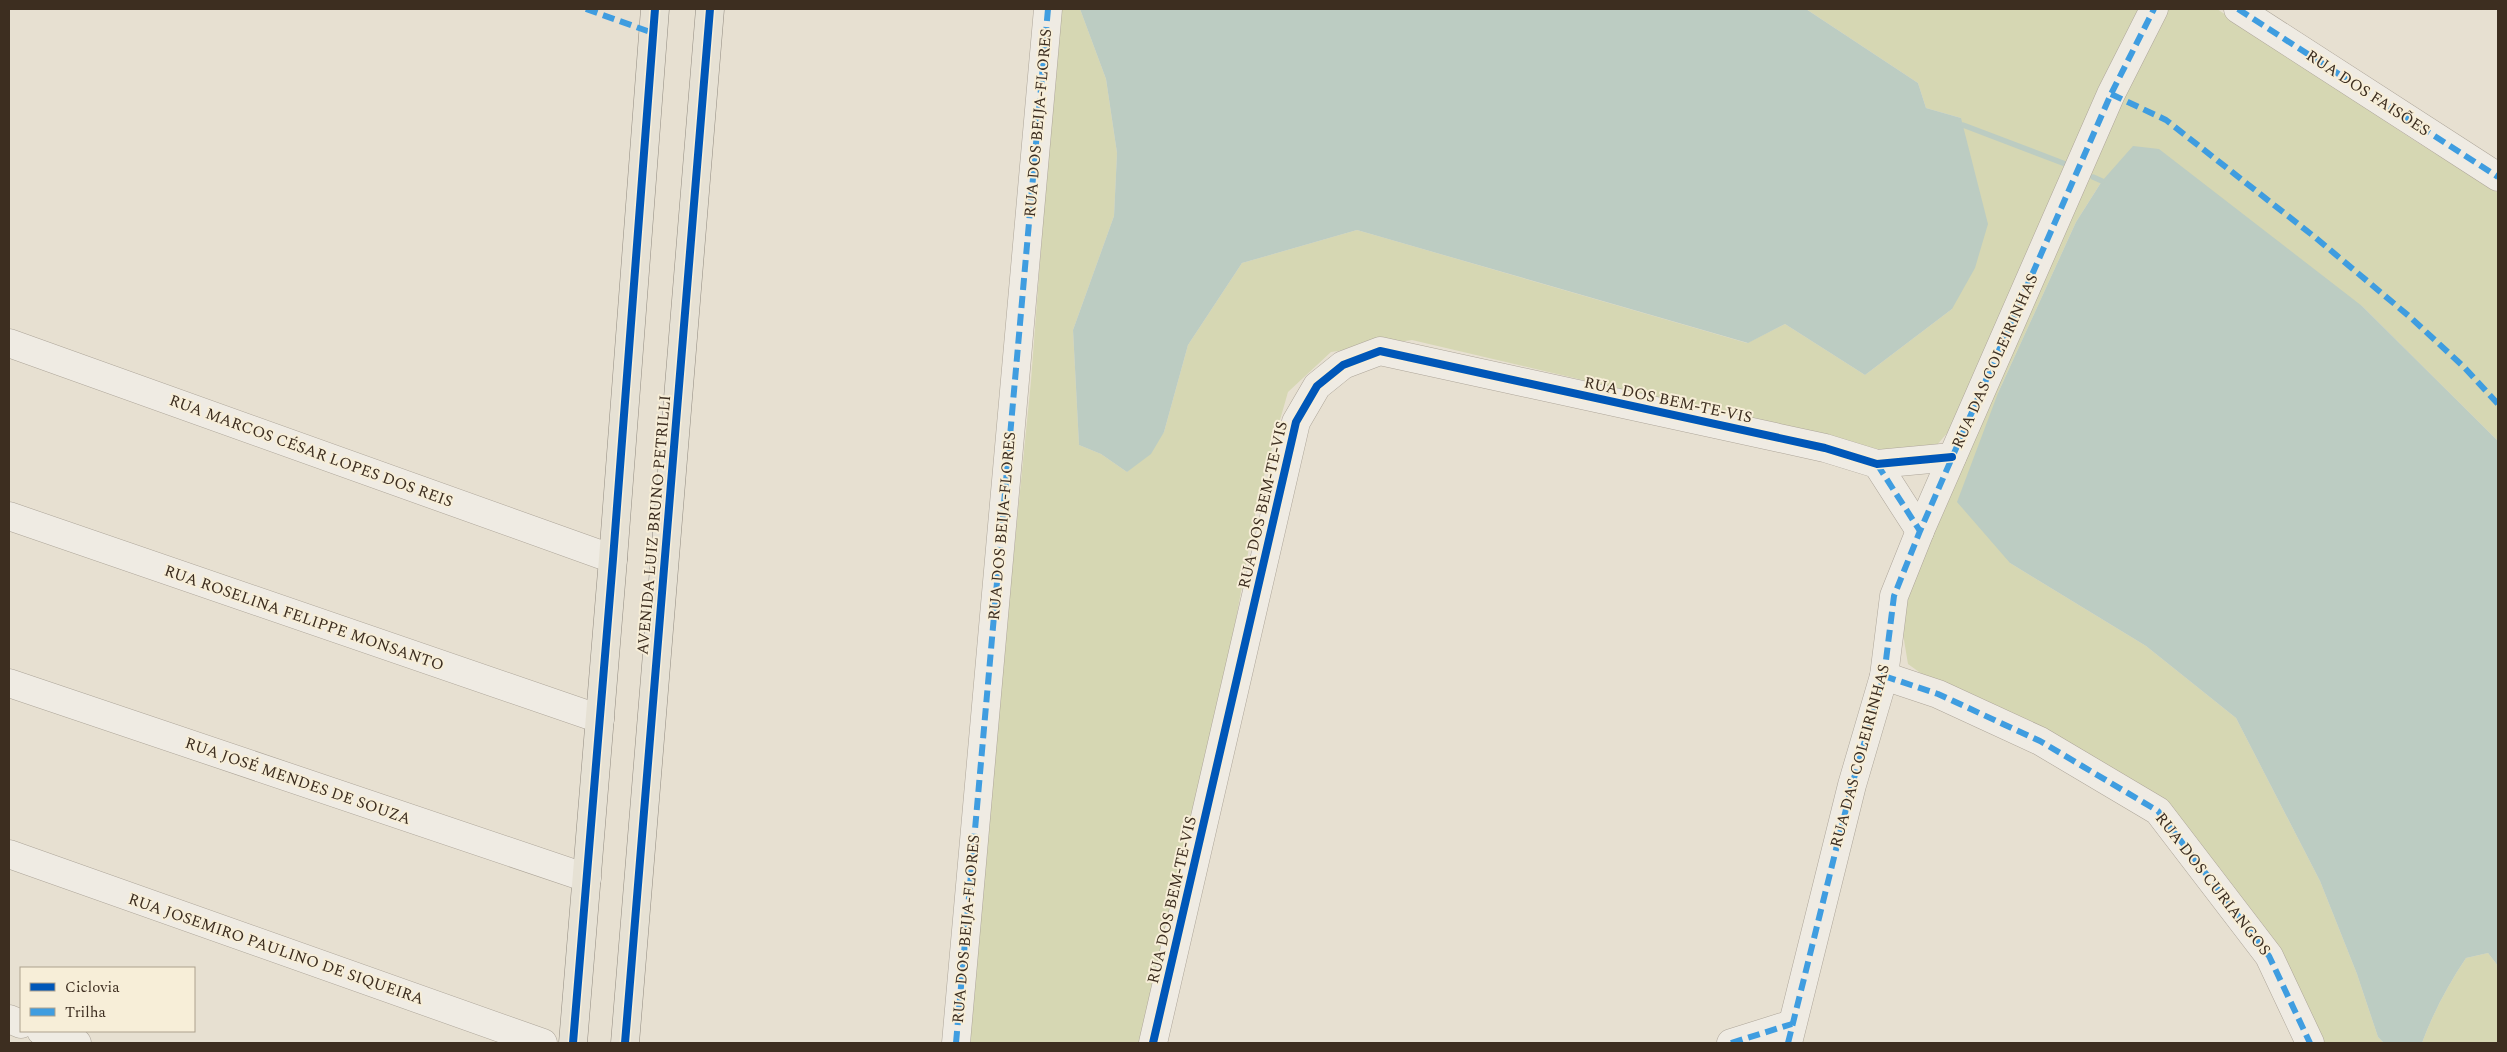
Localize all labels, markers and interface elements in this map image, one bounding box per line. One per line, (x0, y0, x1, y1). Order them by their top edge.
street label: RUA DOS BEIJA-FLORES (1018, 28, 1058, 218)
street label: RUA DOS FAISÕES (2301, 44, 2435, 142)
street label: RUA DAS COLEIRINHAS (1946, 270, 2044, 452)
street label: RUA DOS BEM-TE-VIS (1582, 370, 1754, 430)
street label: RUA MARCOS CÉSAR LOPES DOS REIS (166, 388, 456, 514)
street label: AVENIDA LUIZ BRUNO PETRILLI (631, 394, 677, 656)
street label: RUA DOS BEM-TE-VIS (1232, 419, 1294, 591)
street label: RUA DOS BEIJA-FLORES (982, 431, 1022, 621)
street label: RUA ROSELINA FELIPPE MONSANTO (161, 559, 447, 677)
street label: RUA DAS COLEIRINHAS (1824, 662, 1896, 850)
street label: RUA JOSÉ MENDES DE SOUZA (182, 731, 414, 831)
street label: RUA DOS CURIANGOS (2149, 807, 2277, 961)
street label: RUA DOS BEM-TE-VIS (1141, 814, 1203, 986)
street label: RUA DOS BEIJA-FLORES (946, 834, 986, 1024)
street label: RUA JOSEMIRO PAULINO DE SIQUEIRA (125, 887, 427, 1011)
legend (20, 967, 195, 1032)
text: Ciclovia (65, 976, 120, 999)
text: Trilha (65, 1001, 106, 1024)

